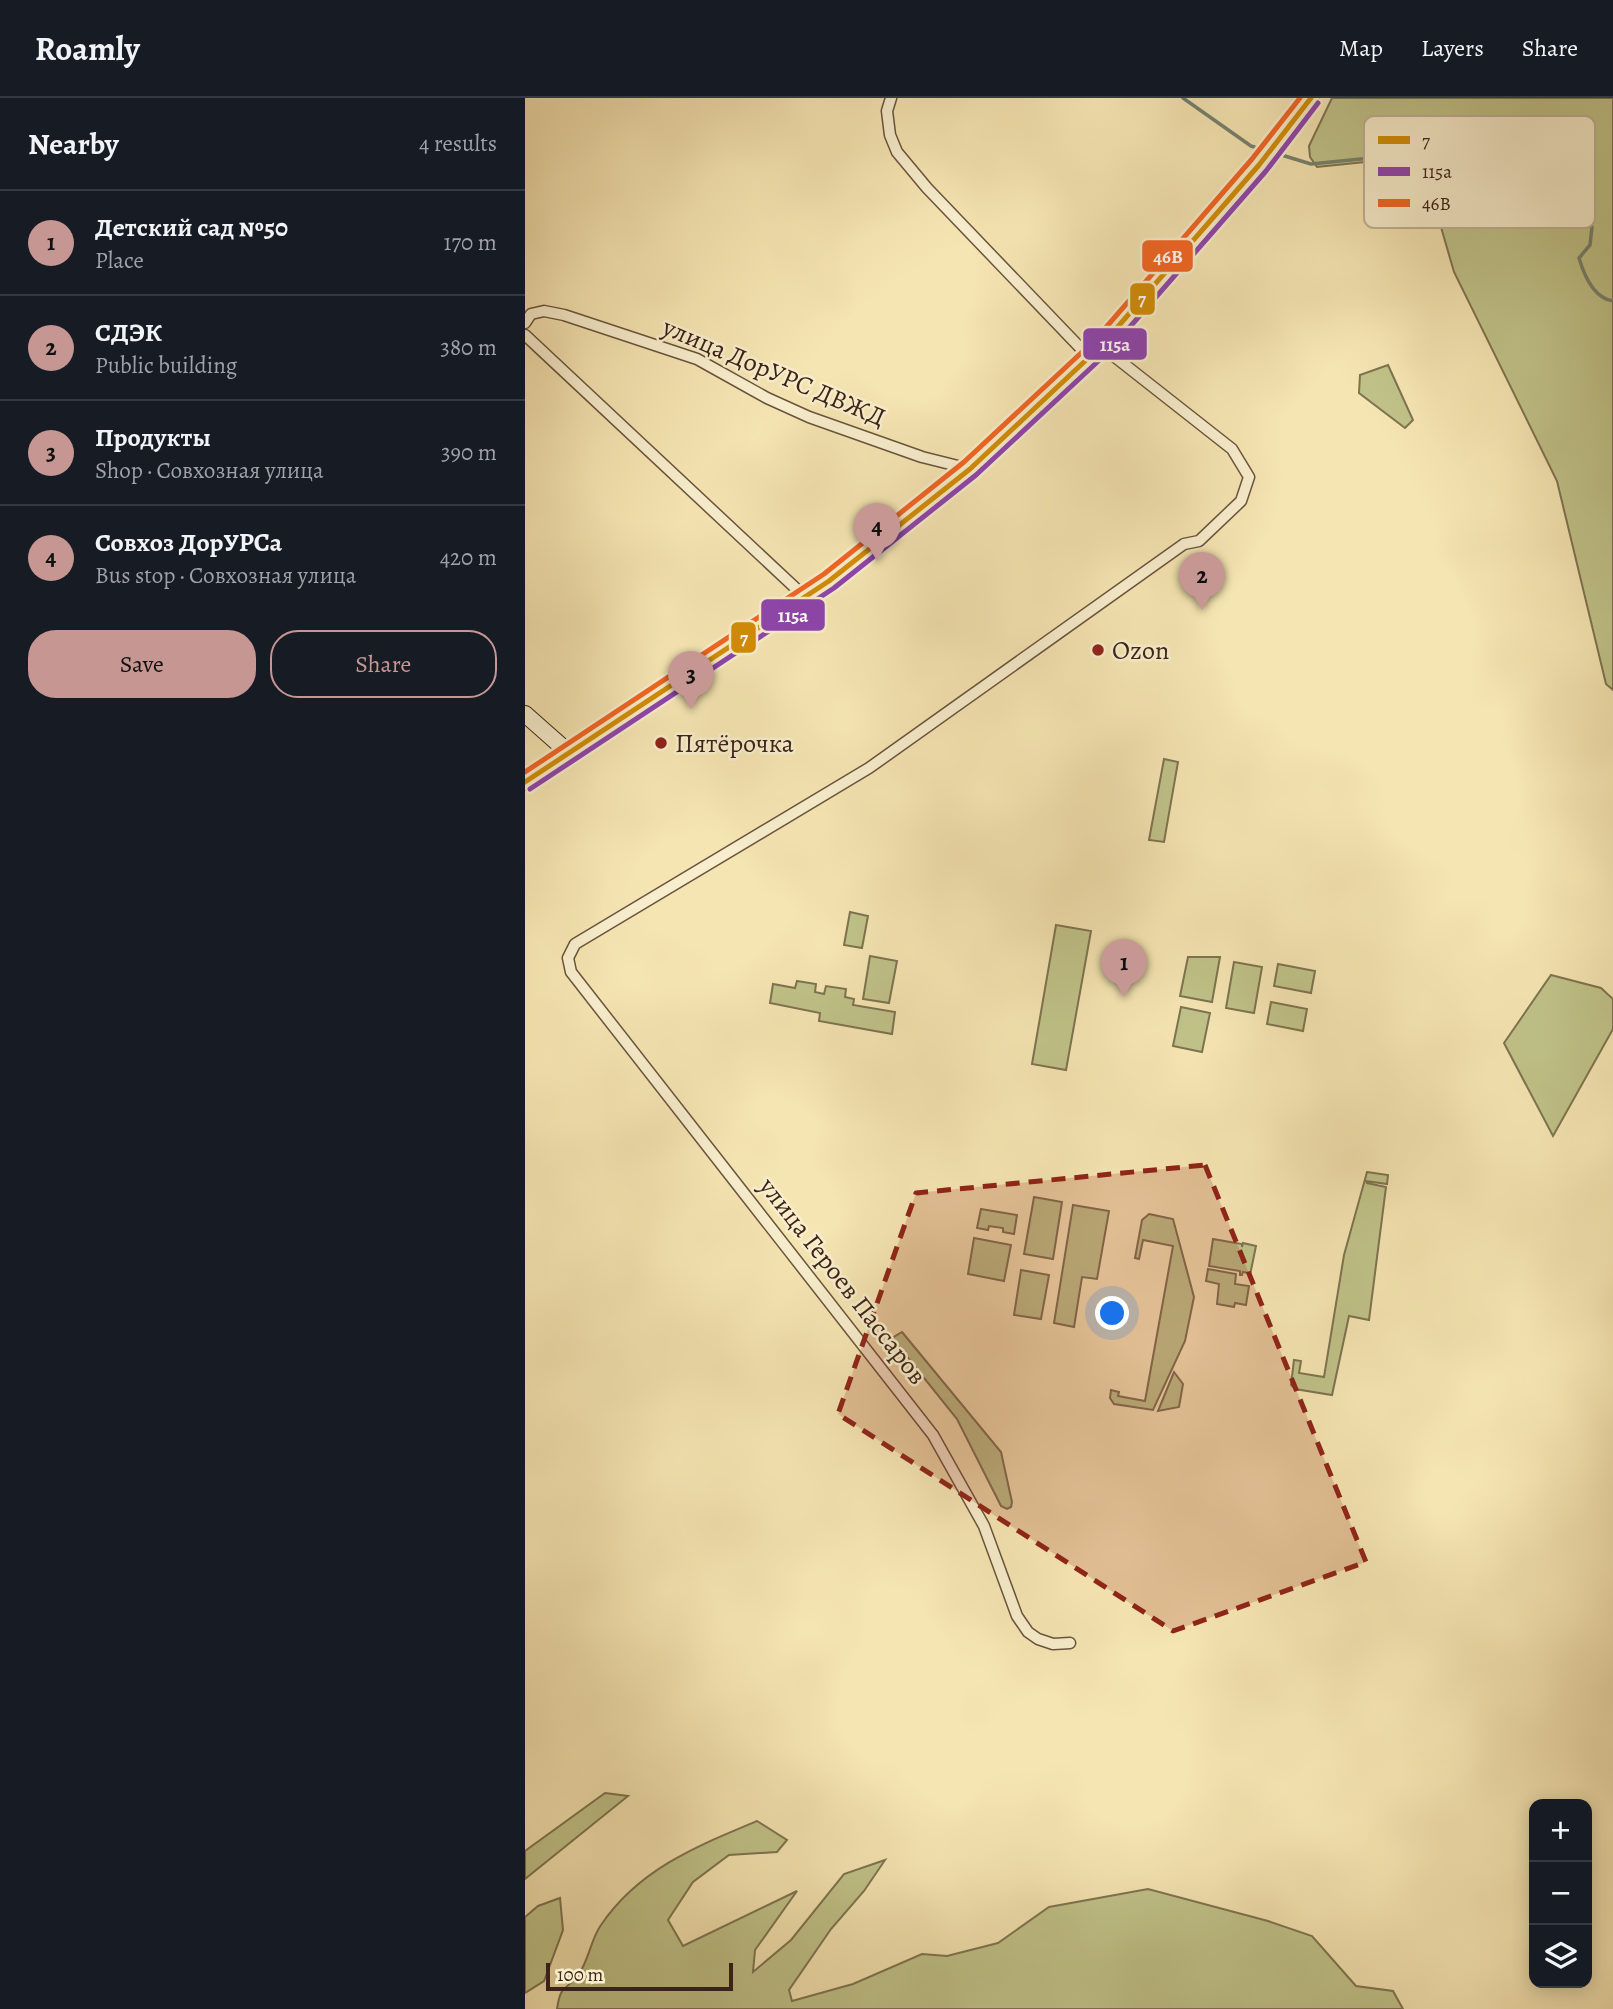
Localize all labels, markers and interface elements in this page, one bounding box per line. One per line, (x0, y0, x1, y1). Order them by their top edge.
text: Roamly (35, 26, 140, 71)
text: Map (1339, 32, 1383, 64)
text: Layers (1421, 32, 1484, 64)
text: Share (1522, 32, 1578, 64)
legend (1364, 116, 1595, 228)
text: Nearby (28, 124, 119, 164)
text: 4 results (419, 128, 497, 159)
text: 7 (1422, 128, 1430, 154)
text: 115а (1422, 159, 1452, 185)
text: 46В (1422, 191, 1451, 217)
text: Детский сад №50 (95, 210, 288, 245)
text: 1 (47, 227, 55, 258)
text: 170 m (444, 227, 497, 258)
line badge: 46В (1141, 239, 1194, 273)
text: 46В (1153, 244, 1183, 270)
text: Place (95, 245, 144, 276)
line badge: 7 (1129, 282, 1156, 316)
text: 7 (1138, 286, 1147, 312)
street label: улица ДорУРС ДВЖД (656, 309, 891, 435)
text: СДЭК (95, 315, 162, 350)
line badge: 115а (1082, 327, 1148, 361)
text: 2 (45, 332, 57, 363)
text: 380 m (440, 332, 497, 363)
text: 115а (1100, 332, 1131, 358)
text: Public building (95, 350, 237, 381)
text: Продукты (95, 420, 211, 455)
text: 3 (46, 437, 56, 468)
text: 390 m (441, 437, 497, 468)
text: Shop · Совхозная улица (95, 455, 324, 486)
pin: 4 (854, 503, 900, 561)
text: Совхоз ДорУPCа (95, 525, 282, 560)
text: 4 (46, 542, 56, 573)
text: 420 m (440, 542, 497, 573)
pin: 2 (1179, 552, 1225, 610)
text: Bus stop · Совхозная улица (95, 560, 356, 591)
line badge: 115а (760, 598, 826, 632)
text: 115а (778, 603, 809, 629)
line badge: 7 (730, 621, 757, 654)
text: 7 (740, 625, 749, 651)
button: Save (28, 630, 256, 698)
button: Share (270, 630, 497, 698)
place label: Ozon (1112, 633, 1169, 668)
marker: Ozon (1090, 642, 1106, 658)
pin: 3 (668, 651, 714, 709)
place label: Пятёрочка (675, 726, 794, 761)
marker: Пятёрочка (653, 735, 669, 751)
pin: 1 (1101, 939, 1147, 997)
street label: улица Героев Пассаров (751, 1170, 935, 1392)
your location (1095, 1296, 1129, 1330)
map controls (1529, 1799, 1592, 1988)
button: + (1529, 1799, 1592, 1862)
button: − (1529, 1862, 1592, 1925)
button: layers (1529, 1925, 1592, 1988)
scale bar (546, 1960, 733, 1992)
text: 100 m (557, 1962, 603, 1988)

